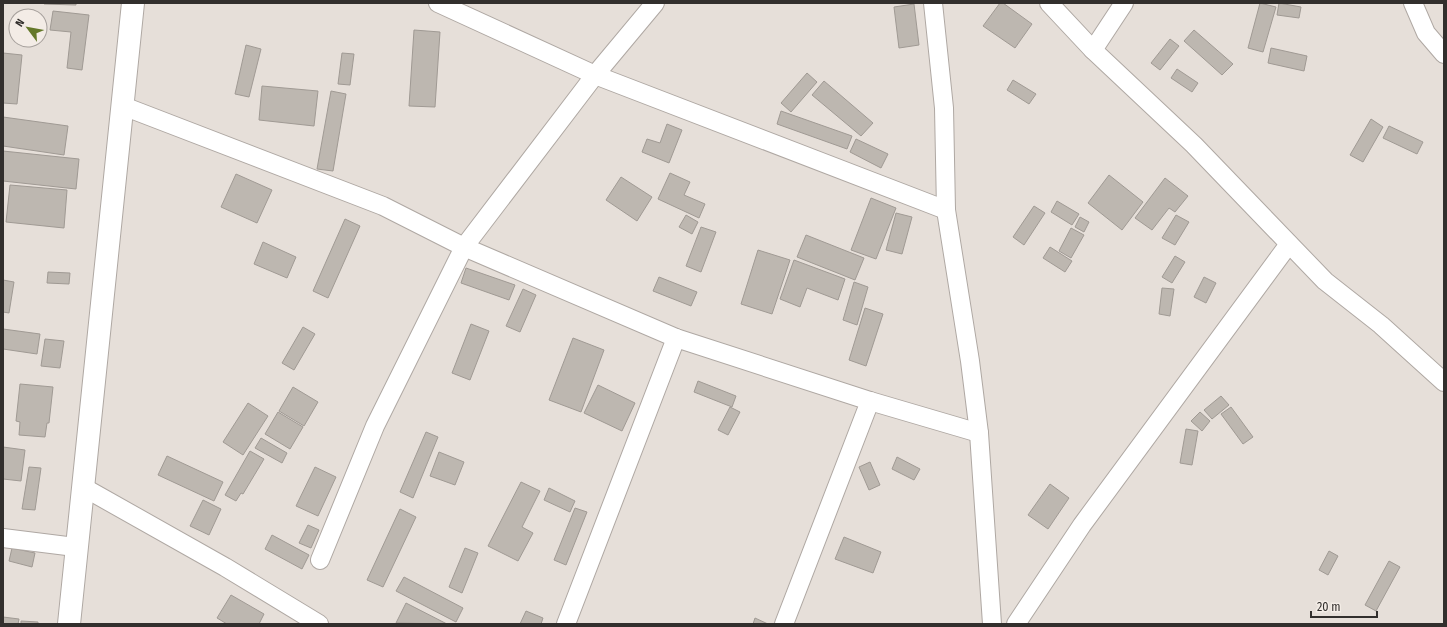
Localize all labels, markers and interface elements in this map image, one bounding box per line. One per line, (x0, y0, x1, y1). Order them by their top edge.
north arrow (8, 8, 48, 48)
text: N (13, 17, 27, 29)
scale bar (1311, 593, 1377, 619)
text: 20 m (1317, 600, 1341, 614)

